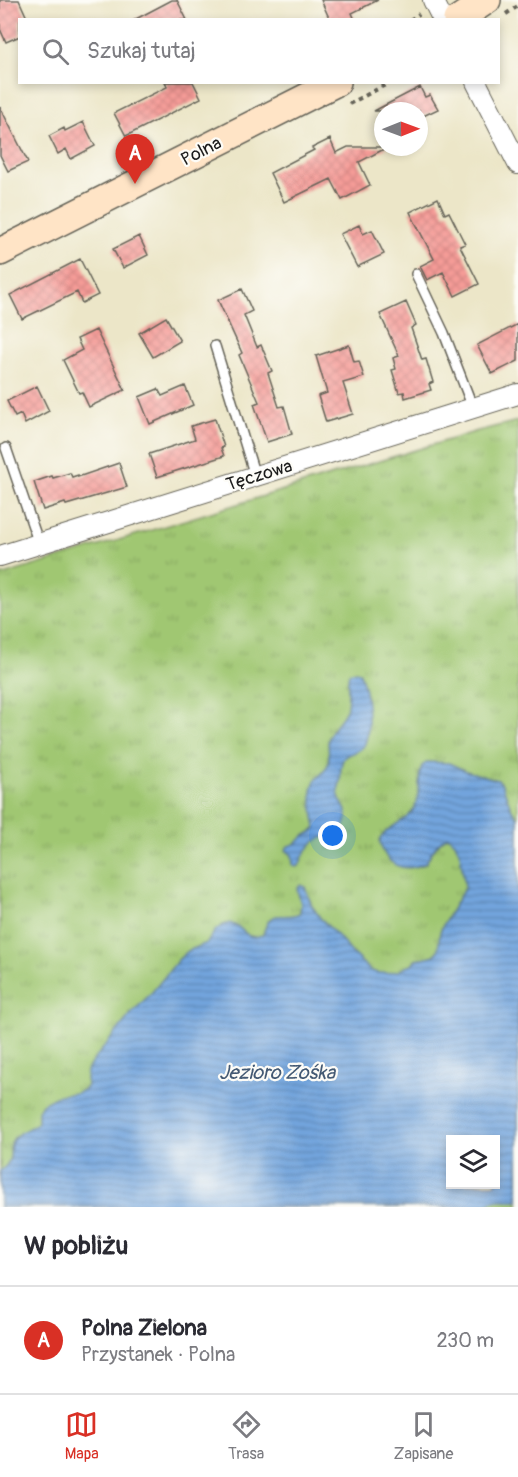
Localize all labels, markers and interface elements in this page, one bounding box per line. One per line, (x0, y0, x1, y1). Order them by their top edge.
search box (18, 18, 500, 84)
icon: search (39, 35, 72, 68)
text: Szukaj tutaj (87, 37, 196, 65)
north arrow (374, 102, 428, 156)
street label: Polna (177, 132, 225, 171)
pin: A (116, 134, 154, 184)
street label: Tęczowa (223, 455, 295, 496)
your location (318, 821, 347, 850)
water label: Jezioro Zośka (219, 1060, 337, 1085)
map controls (446, 1135, 500, 1189)
button: layers (446, 1135, 500, 1189)
text: W pobliżu (24, 1230, 128, 1262)
text: Polna Zielona (81, 1314, 207, 1342)
text: A (37, 1328, 50, 1353)
text: 230 m (437, 1328, 494, 1353)
text: Przystanek · Polna (81, 1342, 235, 1367)
tab: Mapa (65, 1408, 99, 1464)
tab: Trasa (228, 1408, 264, 1464)
tab: Zapisane (394, 1408, 453, 1464)

